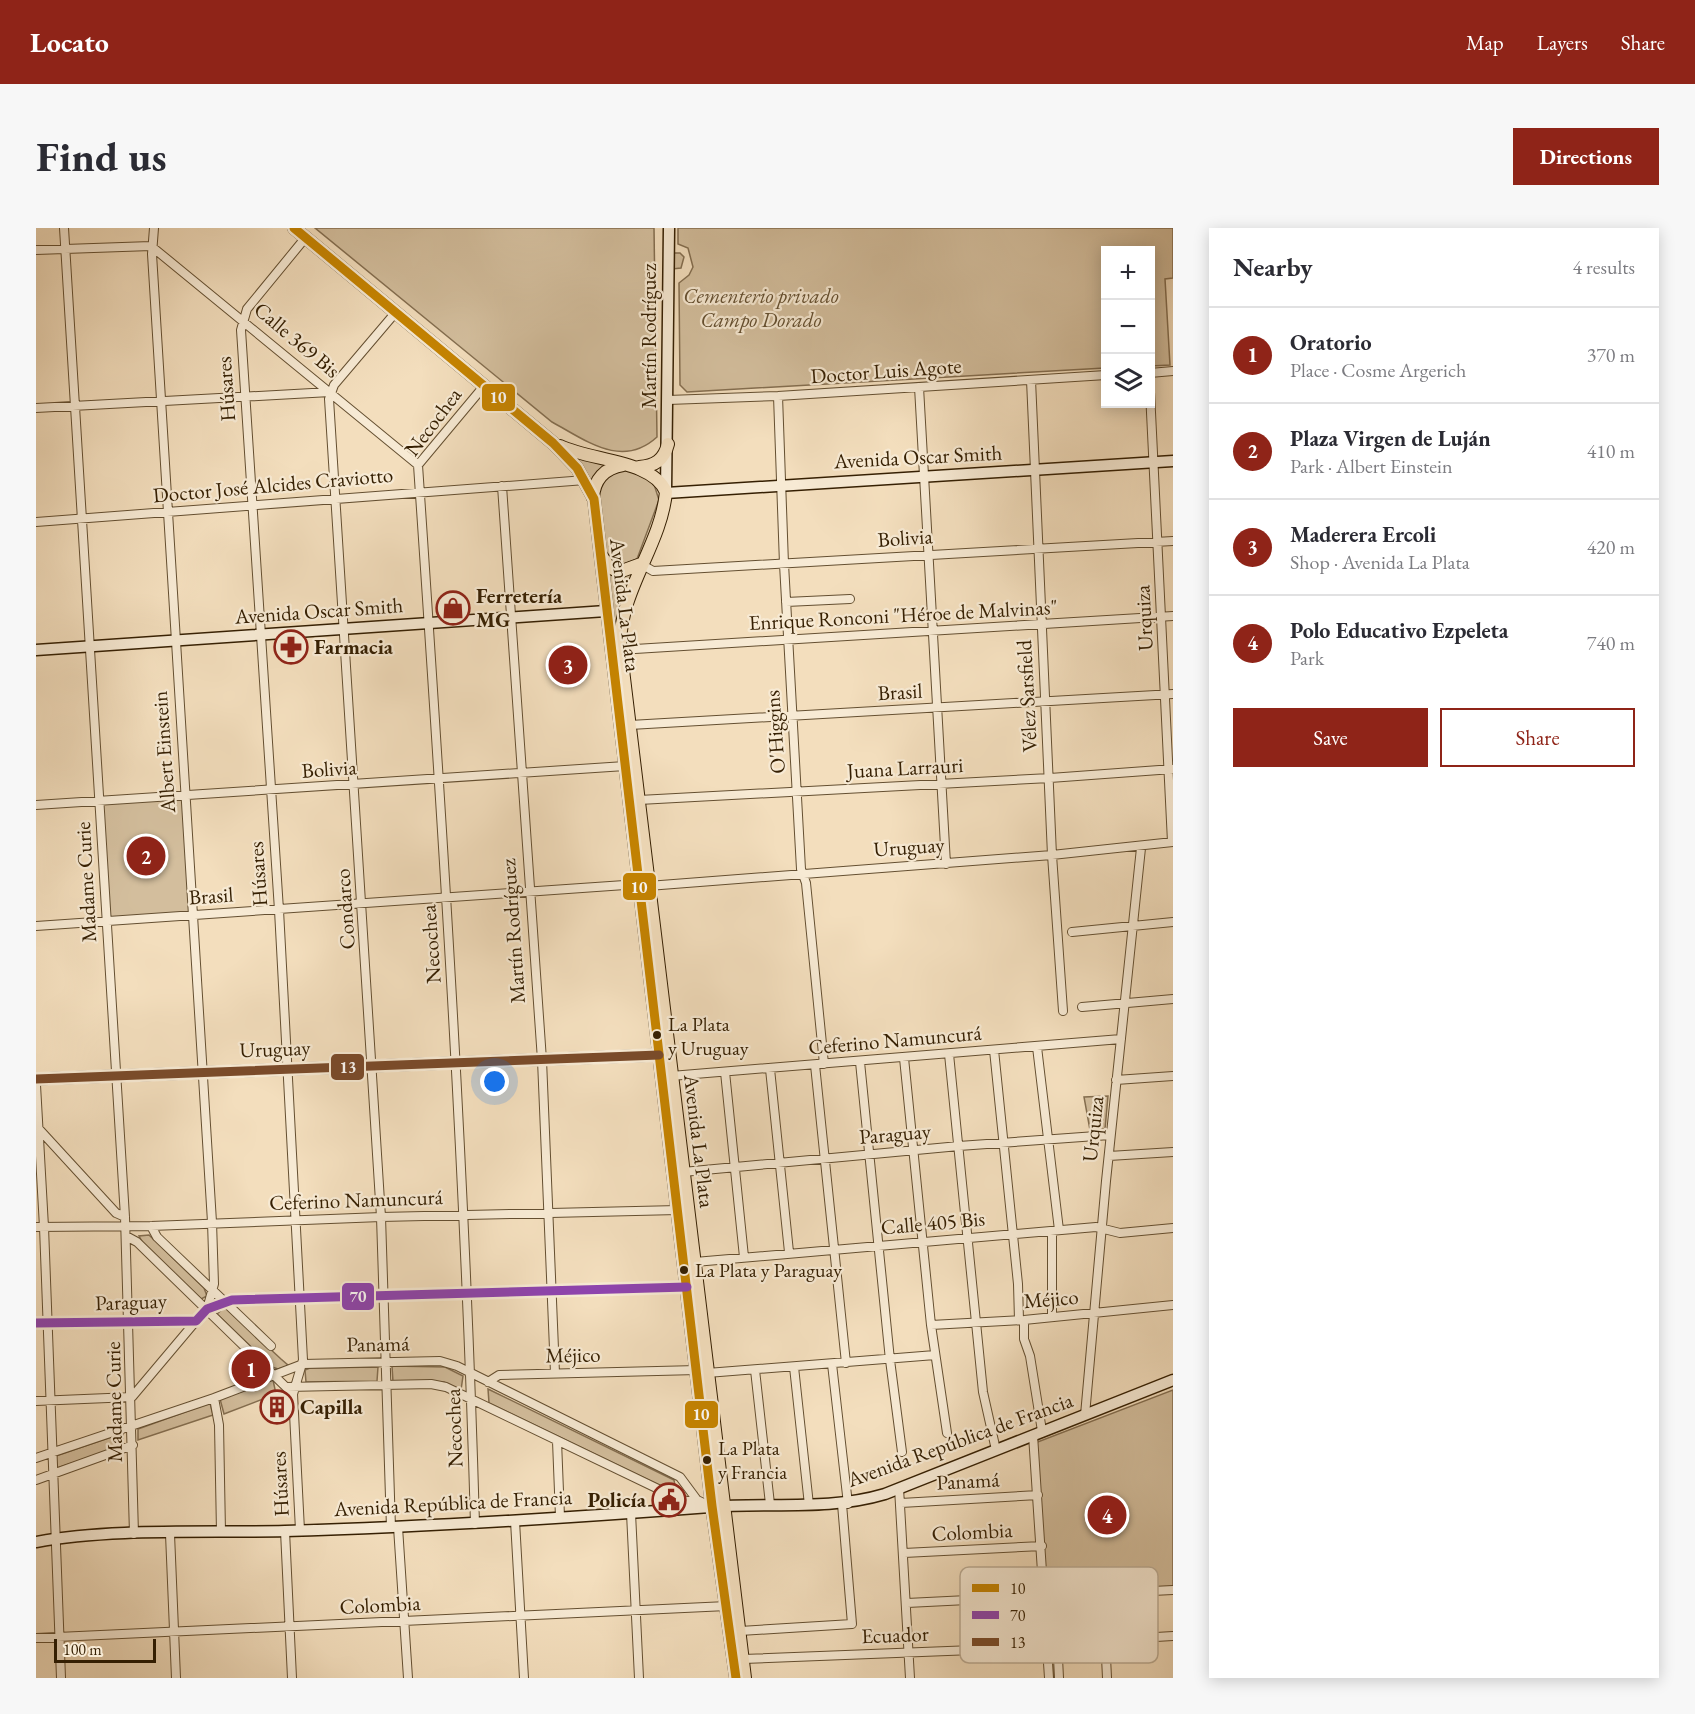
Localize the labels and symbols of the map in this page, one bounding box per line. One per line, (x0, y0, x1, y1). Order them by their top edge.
street label: Martín Rodríguez (635, 263, 662, 409)
park label: Cementerio privado Campo Dorado (683, 282, 839, 333)
street label: Calle 369 Bis (249, 296, 346, 384)
street label: Doctor Luis Agote (810, 352, 962, 389)
street label: Húsares (210, 355, 241, 423)
street label: Necochea (398, 382, 468, 461)
line badge: 10 (481, 383, 516, 412)
text: 10 (490, 387, 507, 408)
street label: Avenida Oscar Smith (832, 439, 1003, 474)
street label: Doctor José Alcides Craviotto (152, 461, 394, 508)
street label: Bolivia (876, 522, 934, 553)
street label: Avenida La Plata (604, 536, 647, 674)
place label: Ferretería MG (476, 582, 563, 633)
street label: Urquiza (1128, 584, 1159, 652)
shop icon: Ferretería MG (435, 590, 471, 626)
street label: Avenida Oscar Smith (233, 591, 404, 630)
street label: Enrique Ronconi "Héroe de Malvinas" (748, 593, 1058, 636)
pharmacy icon: Farmacia (273, 629, 309, 665)
place label: Farmacia (314, 633, 394, 660)
street label: Vélez Sarsfield (1010, 639, 1043, 753)
pin: 3 (548, 642, 588, 688)
street label: Brasil (877, 677, 923, 706)
street label: O'Higgins (758, 689, 791, 775)
street label: Albert Einstein (146, 690, 181, 815)
street label: Juana Larrauri (844, 751, 964, 784)
street label: Bolivia (300, 753, 358, 784)
street label: Madame Curie (69, 821, 102, 943)
street label: Uruguay (873, 830, 946, 862)
pin: 2 (126, 834, 166, 878)
street label: Húsares (242, 840, 273, 908)
street label: Martín Rodríguez (494, 858, 531, 1004)
street label: Condarco (328, 868, 361, 950)
line badge: 10 (622, 872, 657, 901)
text: 10 (631, 877, 648, 898)
street label: Brasil (188, 880, 234, 911)
street label: Necochea (414, 903, 447, 984)
place label: La Plata y Uruguay (668, 1011, 749, 1061)
street label: Ceferino Namuncurá (807, 1018, 983, 1061)
marker: La Plata y Uruguay (651, 1029, 663, 1041)
street label: Uruguay (239, 1034, 312, 1063)
line badge: 13 (330, 1053, 365, 1081)
text: 13 (340, 1057, 356, 1078)
your location (480, 1067, 509, 1096)
street label: Avenida La Plata (678, 1072, 721, 1210)
street label: Urquiza (1076, 1094, 1109, 1163)
street label: Paraguay (858, 1117, 933, 1150)
street label: Ceferino Namuncurá (269, 1183, 444, 1216)
street label: Calle 405 Bis (880, 1204, 986, 1241)
place label: La Plata y Paraguay (695, 1257, 842, 1283)
marker: La Plata y Paraguay (678, 1264, 690, 1276)
line badge: 70 (341, 1282, 375, 1311)
street label: Méjico (1022, 1283, 1080, 1314)
text: 70 (350, 1286, 367, 1307)
street label: Paraguay (95, 1287, 168, 1316)
street label: Panamá (346, 1329, 410, 1358)
street label: Madame Curie (99, 1341, 128, 1463)
street label: Méjico (545, 1341, 601, 1368)
pin: 1 (232, 1346, 270, 1392)
street label: Avenida República de Francia (842, 1386, 1077, 1493)
street label: Necochea (439, 1387, 468, 1468)
building icon: Capilla (259, 1389, 295, 1425)
place label: Capilla (300, 1393, 364, 1420)
line badge: 10 (684, 1400, 719, 1429)
text: 10 (693, 1404, 710, 1425)
place label: La Plata y Francia (718, 1435, 787, 1485)
street label: Húsares (264, 1451, 295, 1517)
marker: La Plata y Francia (701, 1454, 713, 1466)
street label: Panamá (936, 1465, 1001, 1496)
public building icon: Policía (651, 1482, 687, 1518)
street label: Avenida República de Francia (332, 1483, 573, 1522)
place label: Policía (587, 1486, 647, 1513)
pin: 4 (1088, 1492, 1126, 1538)
street label: Colombia (931, 1516, 1014, 1547)
legend (960, 1567, 1158, 1663)
text: 10 (1010, 1578, 1026, 1599)
street label: Colombia (339, 1589, 422, 1620)
text: 70 (1010, 1605, 1026, 1626)
street label: Ecuador (861, 1620, 929, 1649)
text: 13 (1010, 1632, 1026, 1653)
scale bar (54, 1636, 156, 1664)

